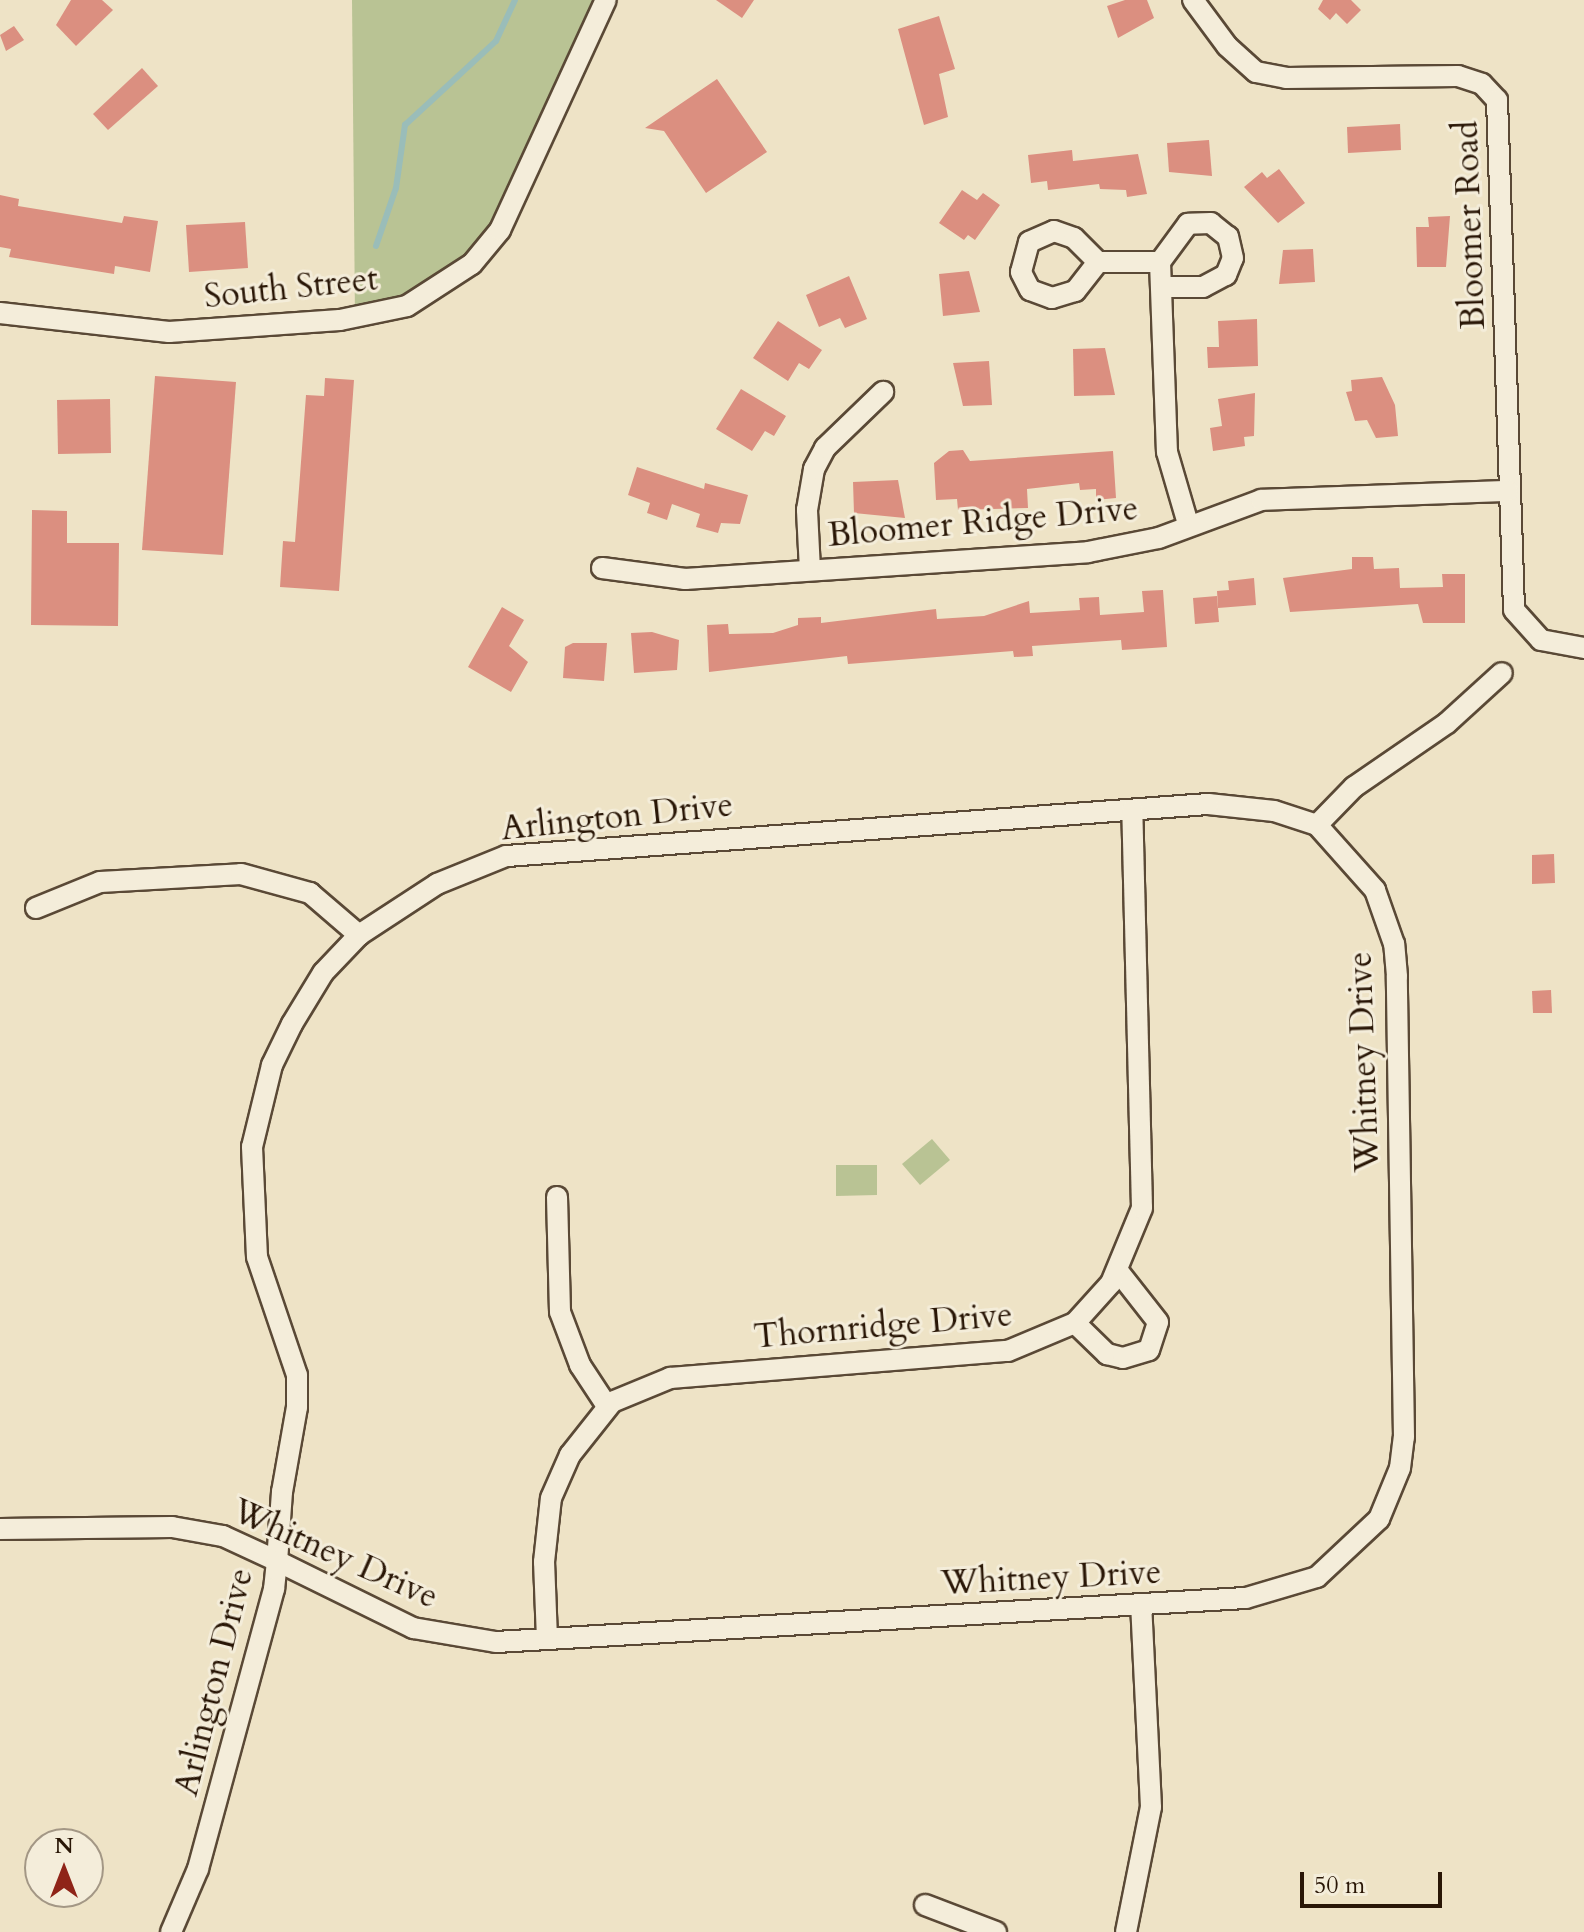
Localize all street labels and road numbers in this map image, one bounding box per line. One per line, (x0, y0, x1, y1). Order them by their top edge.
street label: Bloomer Road (1446, 120, 1494, 330)
street label: South Street (202, 259, 380, 317)
street label: Bloomer Ridge Drive (826, 488, 1140, 556)
street label: Arlington Drive (499, 785, 735, 849)
street label: Whitney Drive (1340, 951, 1388, 1173)
street label: Thornridge Drive (752, 1294, 1014, 1358)
street label: Whitney Drive (226, 1491, 444, 1617)
street label: Whitney Drive (940, 1552, 1162, 1604)
street label: Arlington Drive (166, 1564, 262, 1800)

